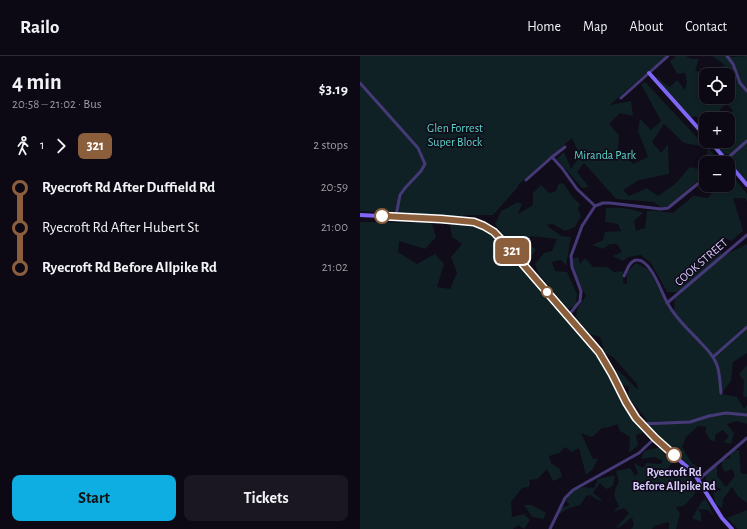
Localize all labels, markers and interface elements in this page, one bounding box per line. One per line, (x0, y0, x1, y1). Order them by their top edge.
text: Railo (20, 18, 59, 37)
text: Home (527, 20, 561, 34)
text: Map (583, 20, 607, 34)
text: About (629, 20, 663, 34)
text: Contact (685, 20, 727, 34)
map controls (699, 68, 735, 192)
button: locate (699, 68, 735, 104)
text: 4 min (12, 71, 62, 93)
text: $3.19 (319, 82, 348, 97)
text: 20:58 – 21:02 · Bus (12, 98, 102, 111)
button: + (699, 112, 735, 148)
park label: Glen Forrest Super Block (427, 122, 483, 148)
icon: walk (12, 135, 34, 157)
icon: forward (50, 135, 72, 157)
text: 1 (40, 139, 44, 152)
text: 321 (86, 139, 104, 153)
text: 2 stops (313, 139, 348, 152)
park label: Miranda Park (574, 149, 637, 161)
button: − (699, 156, 735, 192)
text: Ryecroft Rd After Duffield Rd (42, 180, 215, 195)
text: 20:59 (321, 181, 348, 194)
unlabelled marker (374, 208, 390, 224)
text: Ryecroft Rd After Hubert St (42, 220, 199, 235)
text: 21:00 (321, 221, 348, 234)
street label: COOK STREET (672, 236, 730, 288)
line badge: 321 (489, 238, 535, 264)
text: 321 (503, 244, 521, 258)
text: Ryecroft Rd Before Allpike Rd (42, 260, 217, 275)
text: 21:02 (322, 261, 348, 274)
unlabelled marker (541, 286, 553, 298)
marker: Ryecroft Rd Before Allpike Rd (666, 447, 682, 463)
place label: Ryecroft Rd Before Allpike Rd (632, 466, 716, 492)
button: Start (12, 475, 176, 521)
button: Tickets (184, 475, 348, 521)

